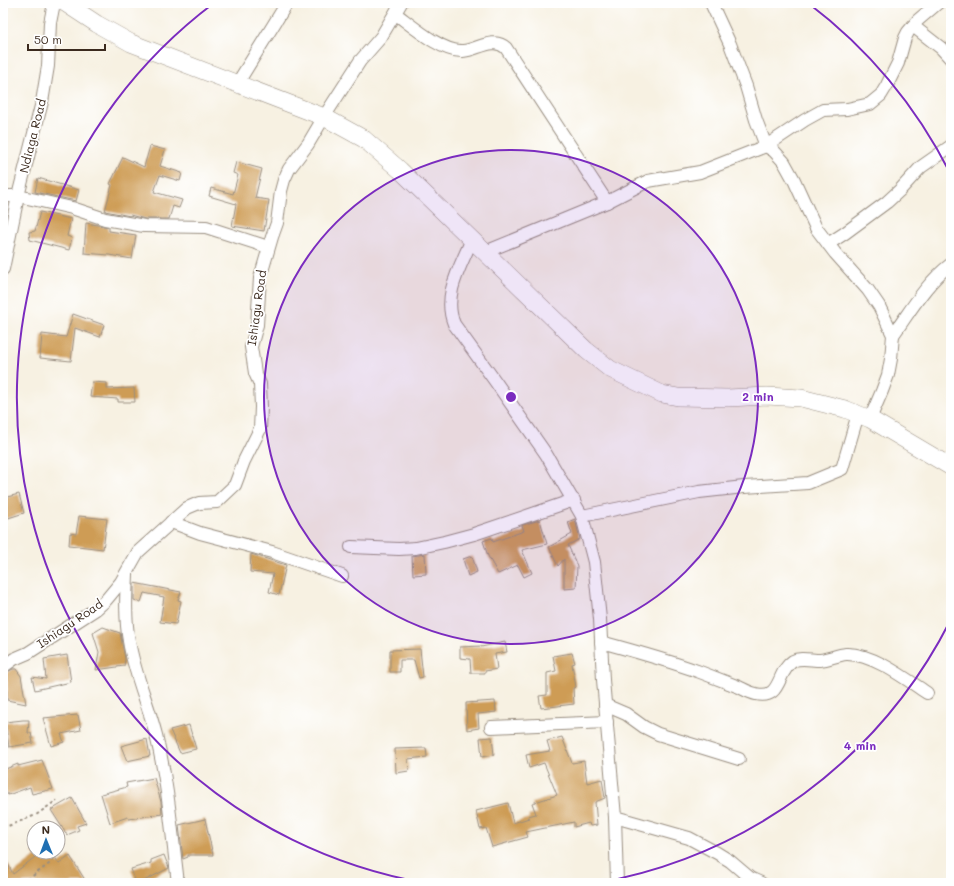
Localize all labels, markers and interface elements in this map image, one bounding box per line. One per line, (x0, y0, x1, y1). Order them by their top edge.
scale bar (28, 26, 105, 52)
text: 50 m (34, 31, 62, 47)
street label: Ndiaga Road (15, 97, 49, 174)
street label: Ishiagu Road (243, 269, 269, 347)
text: 2 min (742, 388, 774, 404)
centre of rings (504, 390, 518, 404)
street label: Ishiagu Road (33, 595, 106, 651)
text: 4 min (844, 737, 876, 753)
north arrow (26, 820, 66, 860)
text: N (42, 822, 50, 837)

